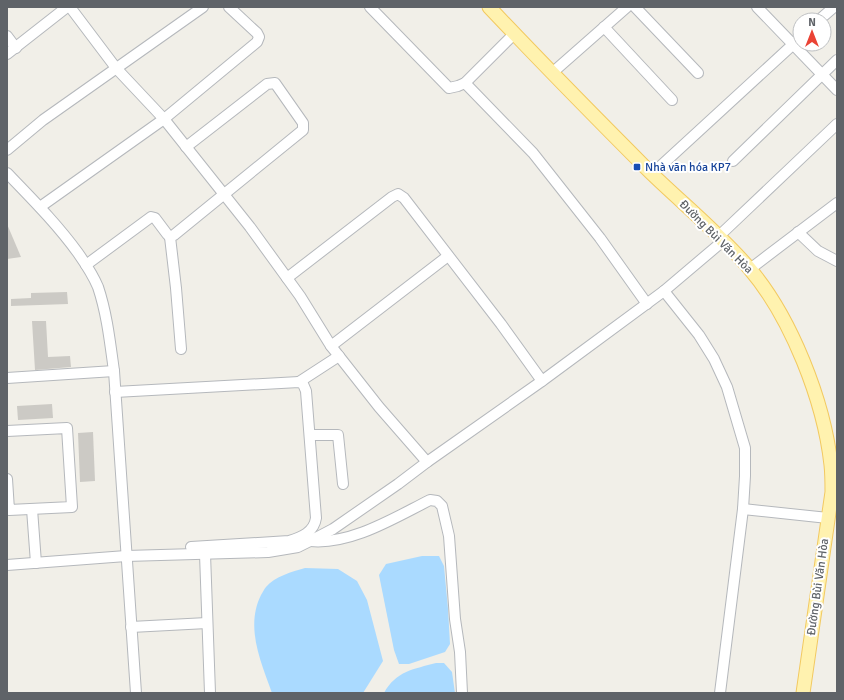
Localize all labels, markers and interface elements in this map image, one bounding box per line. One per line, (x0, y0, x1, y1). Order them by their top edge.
north arrow (792, 12, 832, 52)
text: N (808, 16, 816, 29)
place label: Nhà văn hóa KP7 (645, 160, 731, 175)
marker: Nhà văn hóa KP7 (632, 162, 642, 172)
street label: Đường Bùi Văn Hòa (676, 197, 756, 277)
street label: Đường Bùi Văn Hòa (804, 537, 832, 637)

